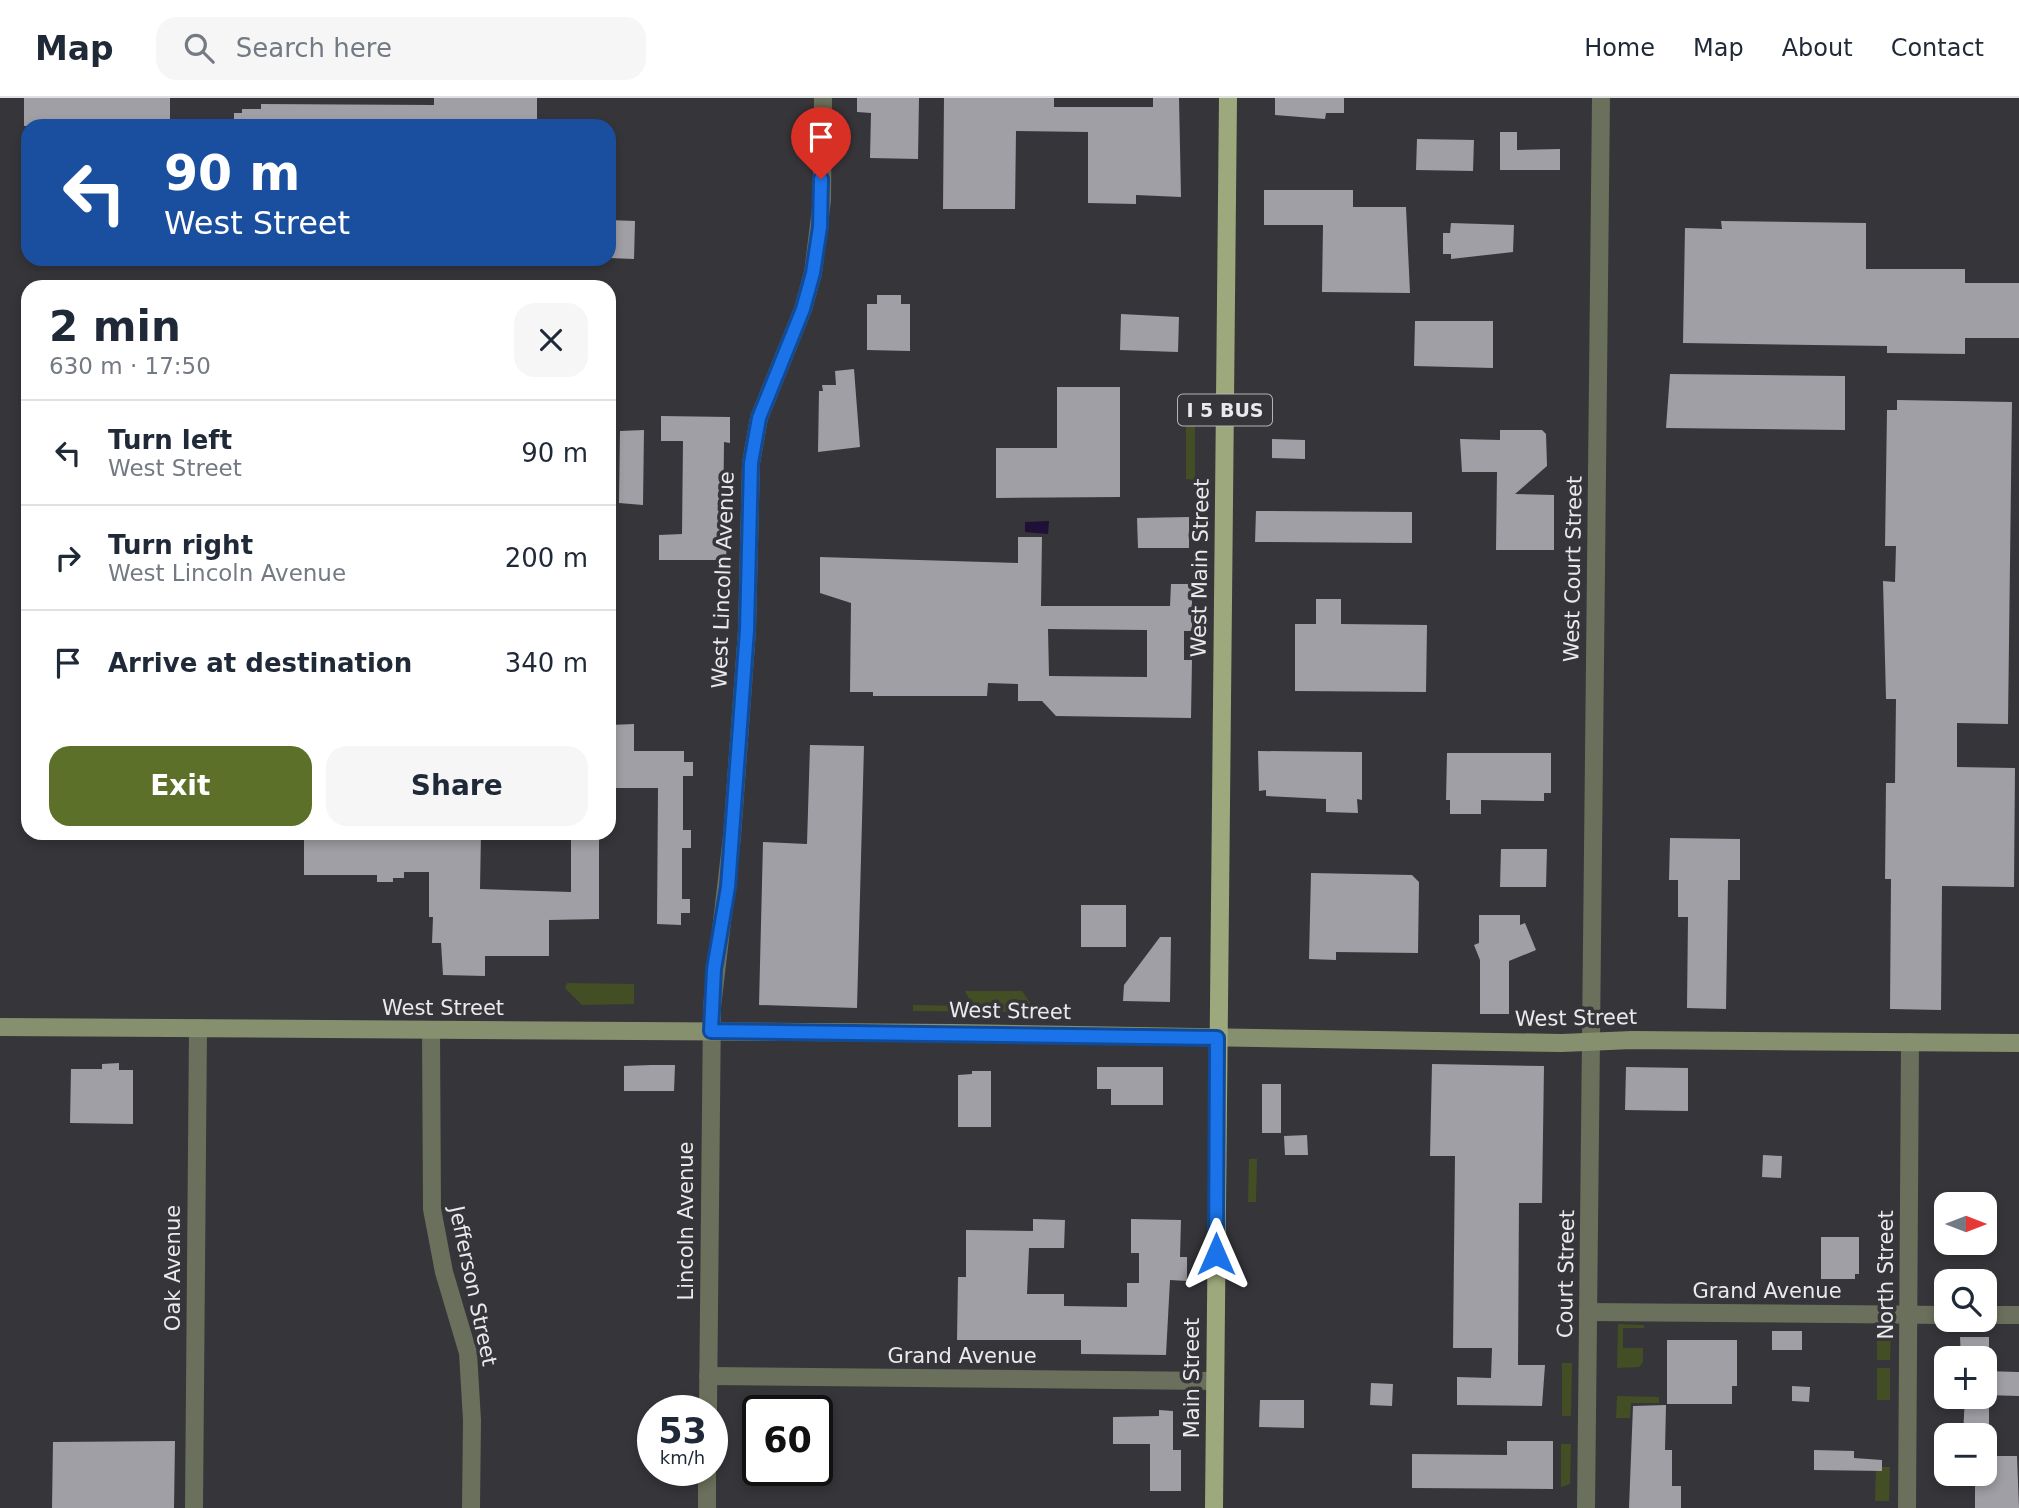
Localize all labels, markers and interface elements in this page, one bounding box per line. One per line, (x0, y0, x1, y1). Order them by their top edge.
search box (156, 17, 646, 80)
text: Map (35, 29, 114, 68)
icon: search (180, 29, 218, 67)
text: Search here (236, 33, 392, 63)
text: Home (1584, 34, 1655, 62)
text: Map (1693, 34, 1744, 62)
text: About (1782, 34, 1853, 62)
text: Contact (1891, 34, 1984, 62)
pin (791, 107, 851, 179)
icon: arrive (802, 118, 840, 156)
text: 90 m (164, 145, 300, 202)
icon: left (49, 147, 140, 238)
text: West Street (164, 204, 350, 242)
text: 2 min (49, 302, 181, 351)
button: close (514, 303, 588, 377)
text: 630 m · 17:50 (49, 353, 211, 379)
road number: I 5 BUS (1178, 394, 1272, 426)
text: Turn left (108, 425, 232, 455)
icon: left (49, 434, 87, 472)
text: 90 m (521, 438, 588, 468)
text: West Street (108, 455, 242, 481)
street label: West Lincoln Avenue (707, 471, 739, 689)
street label: West Court Street (1559, 476, 1587, 662)
street label: West Main Street (1186, 478, 1214, 658)
text: Turn right (108, 530, 253, 560)
icon: right (49, 539, 87, 577)
text: 200 m (505, 543, 588, 573)
text: West Lincoln Avenue (108, 560, 346, 586)
icon: arrive (49, 644, 87, 682)
text: Arrive at destination (108, 648, 412, 678)
text: 340 m (505, 648, 588, 678)
button: Exit (49, 746, 312, 826)
button: Share (326, 746, 588, 826)
street label: West Street (382, 996, 504, 1020)
street label: West Street (949, 998, 1071, 1024)
street label: West Street (1515, 1005, 1637, 1031)
street label: Lincoln Avenue (674, 1141, 698, 1301)
north arrow (1934, 1192, 1997, 1255)
map controls (1934, 1192, 1997, 1486)
street label: Jefferson Street (444, 1202, 502, 1368)
street label: Oak Avenue (161, 1205, 185, 1331)
street label: Court Street (1553, 1210, 1579, 1338)
street label: North Street (1874, 1210, 1898, 1340)
position arrow (1179, 1217, 1253, 1291)
button: search (1934, 1269, 1997, 1332)
street label: Grand Avenue (1692, 1279, 1842, 1303)
street label: Main Street (1180, 1318, 1204, 1438)
street label: Grand Avenue (887, 1344, 1037, 1368)
button: + (1934, 1346, 1997, 1409)
speed limit sign: 60 (742, 1395, 833, 1486)
text: 53 (658, 1411, 707, 1451)
button: − (1934, 1423, 1997, 1486)
text: km/h (660, 1447, 705, 1468)

